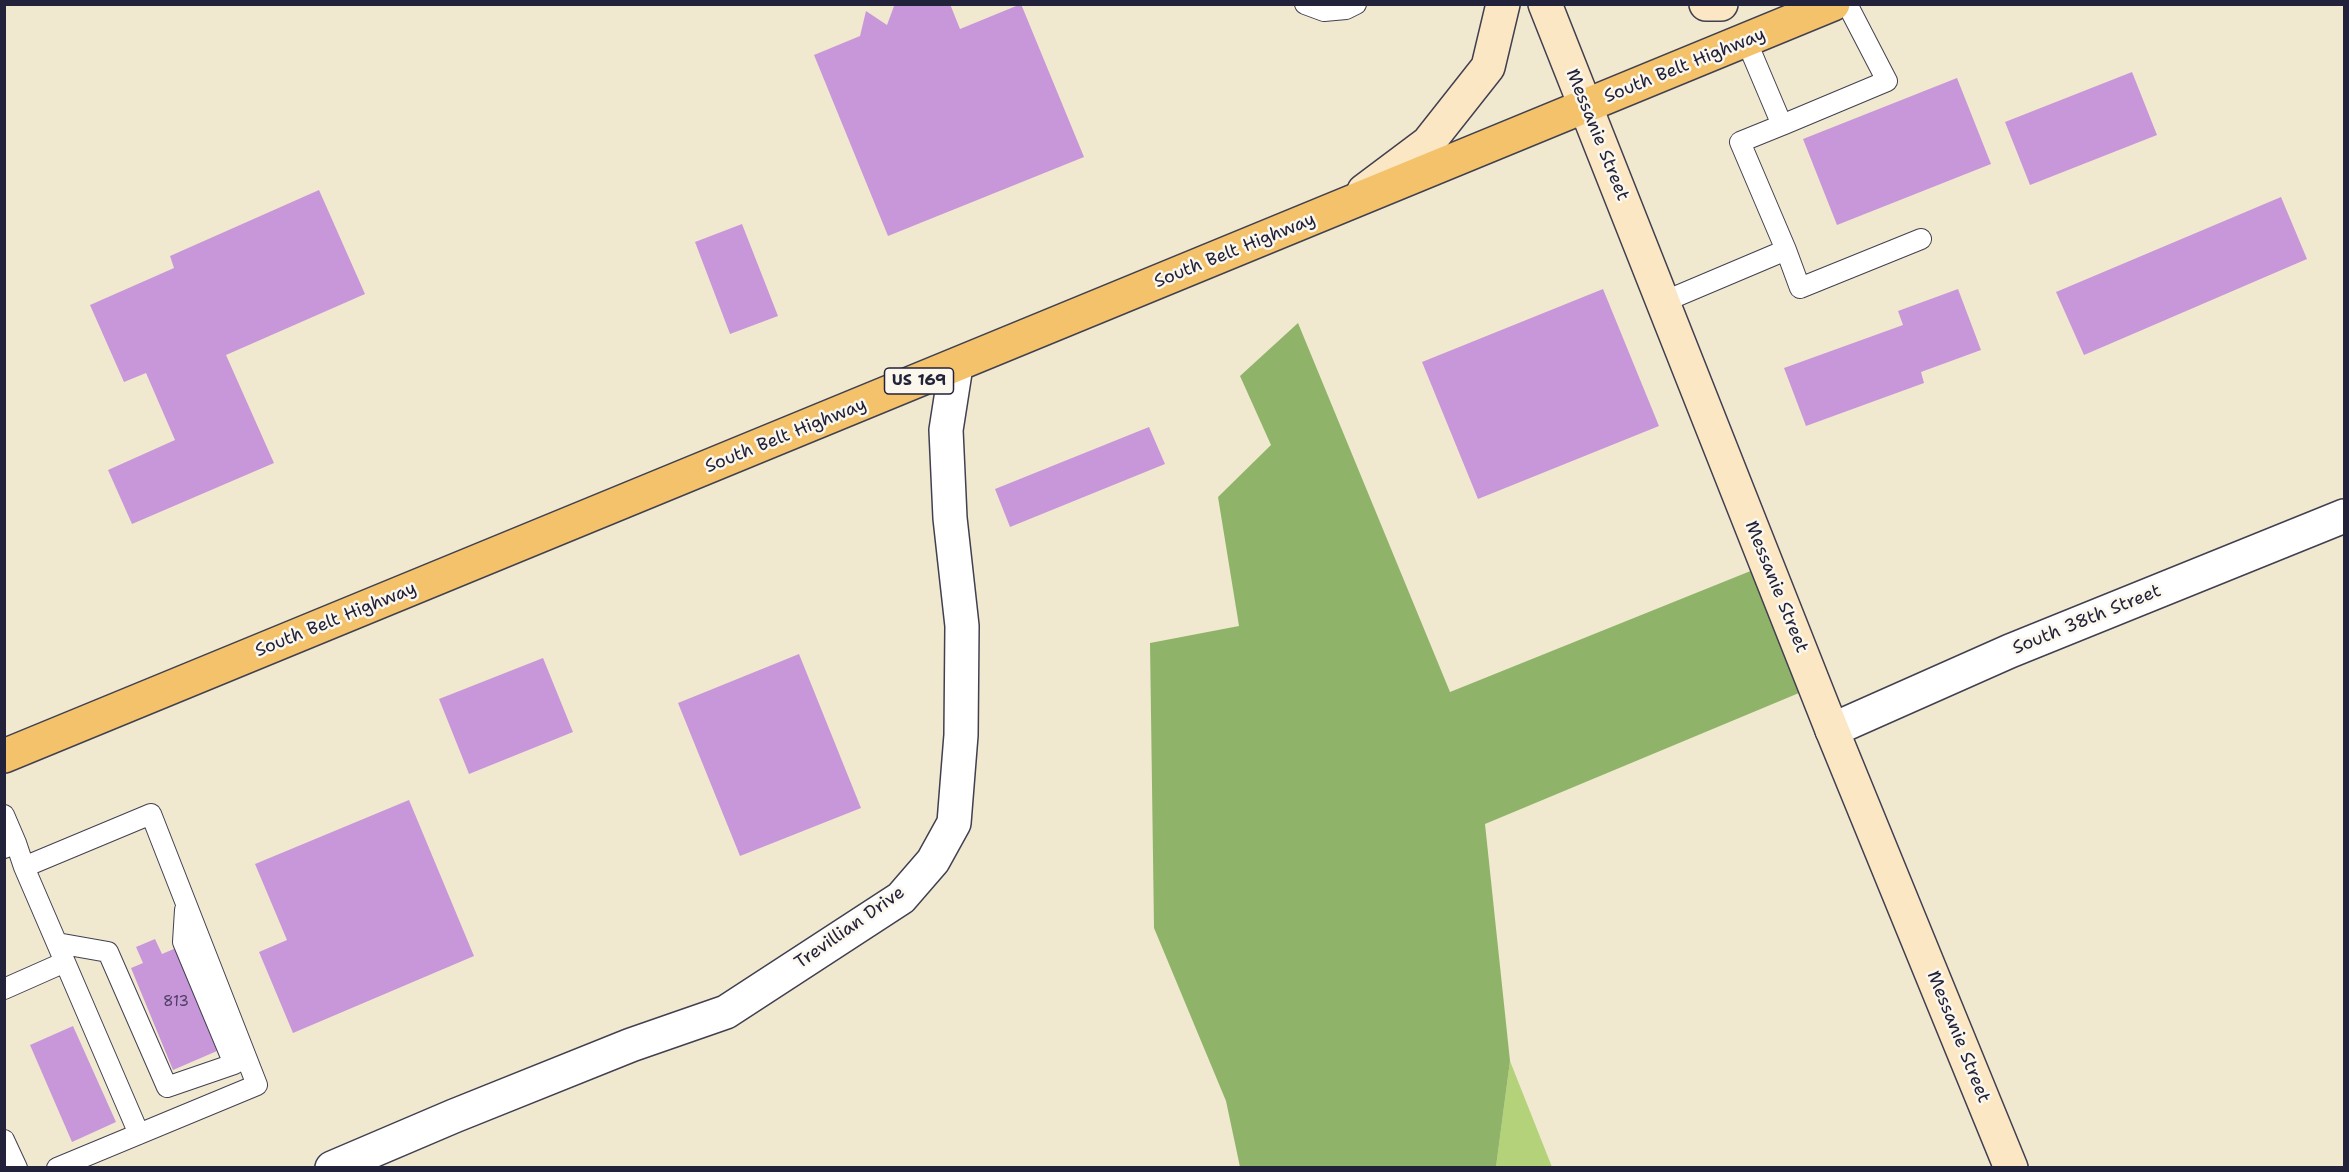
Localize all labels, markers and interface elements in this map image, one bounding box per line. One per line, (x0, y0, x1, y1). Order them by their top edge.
street label: South Belt Highway (1601, 24, 1769, 108)
street label: Messanie Street (1561, 66, 1633, 204)
street label: South Belt Highway (1151, 209, 1319, 293)
road number: US 169 (884, 368, 954, 394)
street label: South Belt Highway (702, 394, 870, 478)
street label: Messanie Street (1740, 518, 1812, 656)
street label: South Belt Highway (252, 578, 420, 662)
street label: South 38th Street (2010, 580, 2164, 660)
street label: Trevillian Drive (791, 882, 909, 974)
street label: Messanie Street (1922, 968, 1994, 1106)
house number: 813 (163, 993, 189, 1011)

